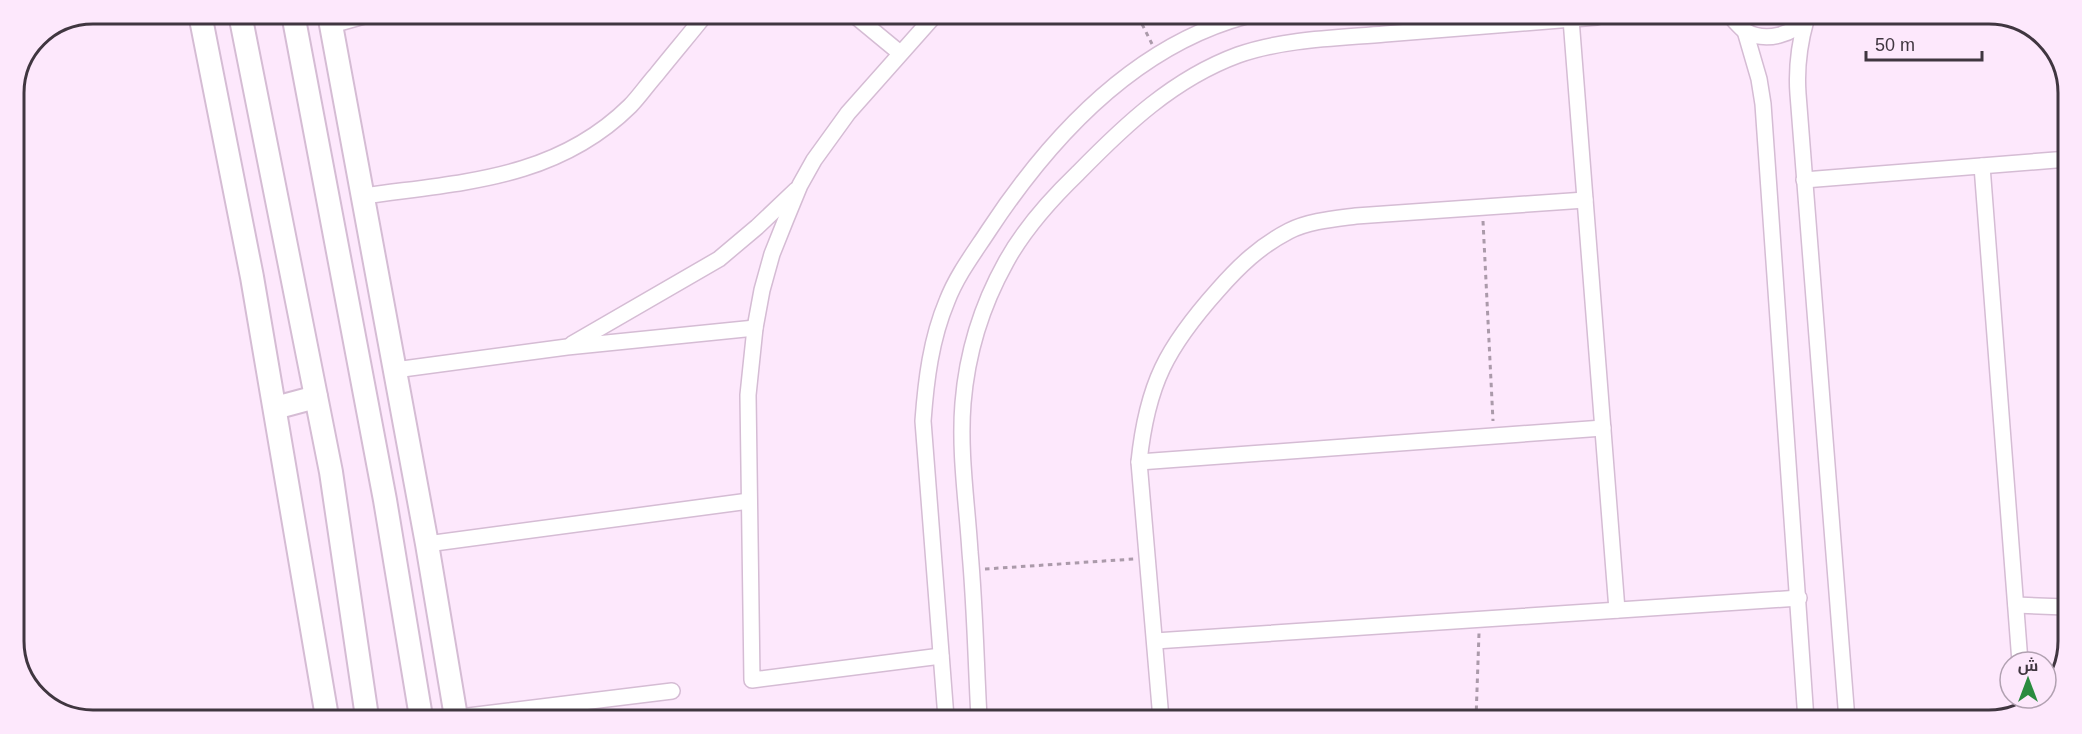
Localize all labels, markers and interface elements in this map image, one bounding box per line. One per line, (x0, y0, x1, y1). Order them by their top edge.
scale bar (1866, 24, 1982, 62)
text: 50 m (1875, 35, 1915, 55)
north arrow (1998, 650, 2058, 710)
text: ش (2018, 657, 2038, 675)

